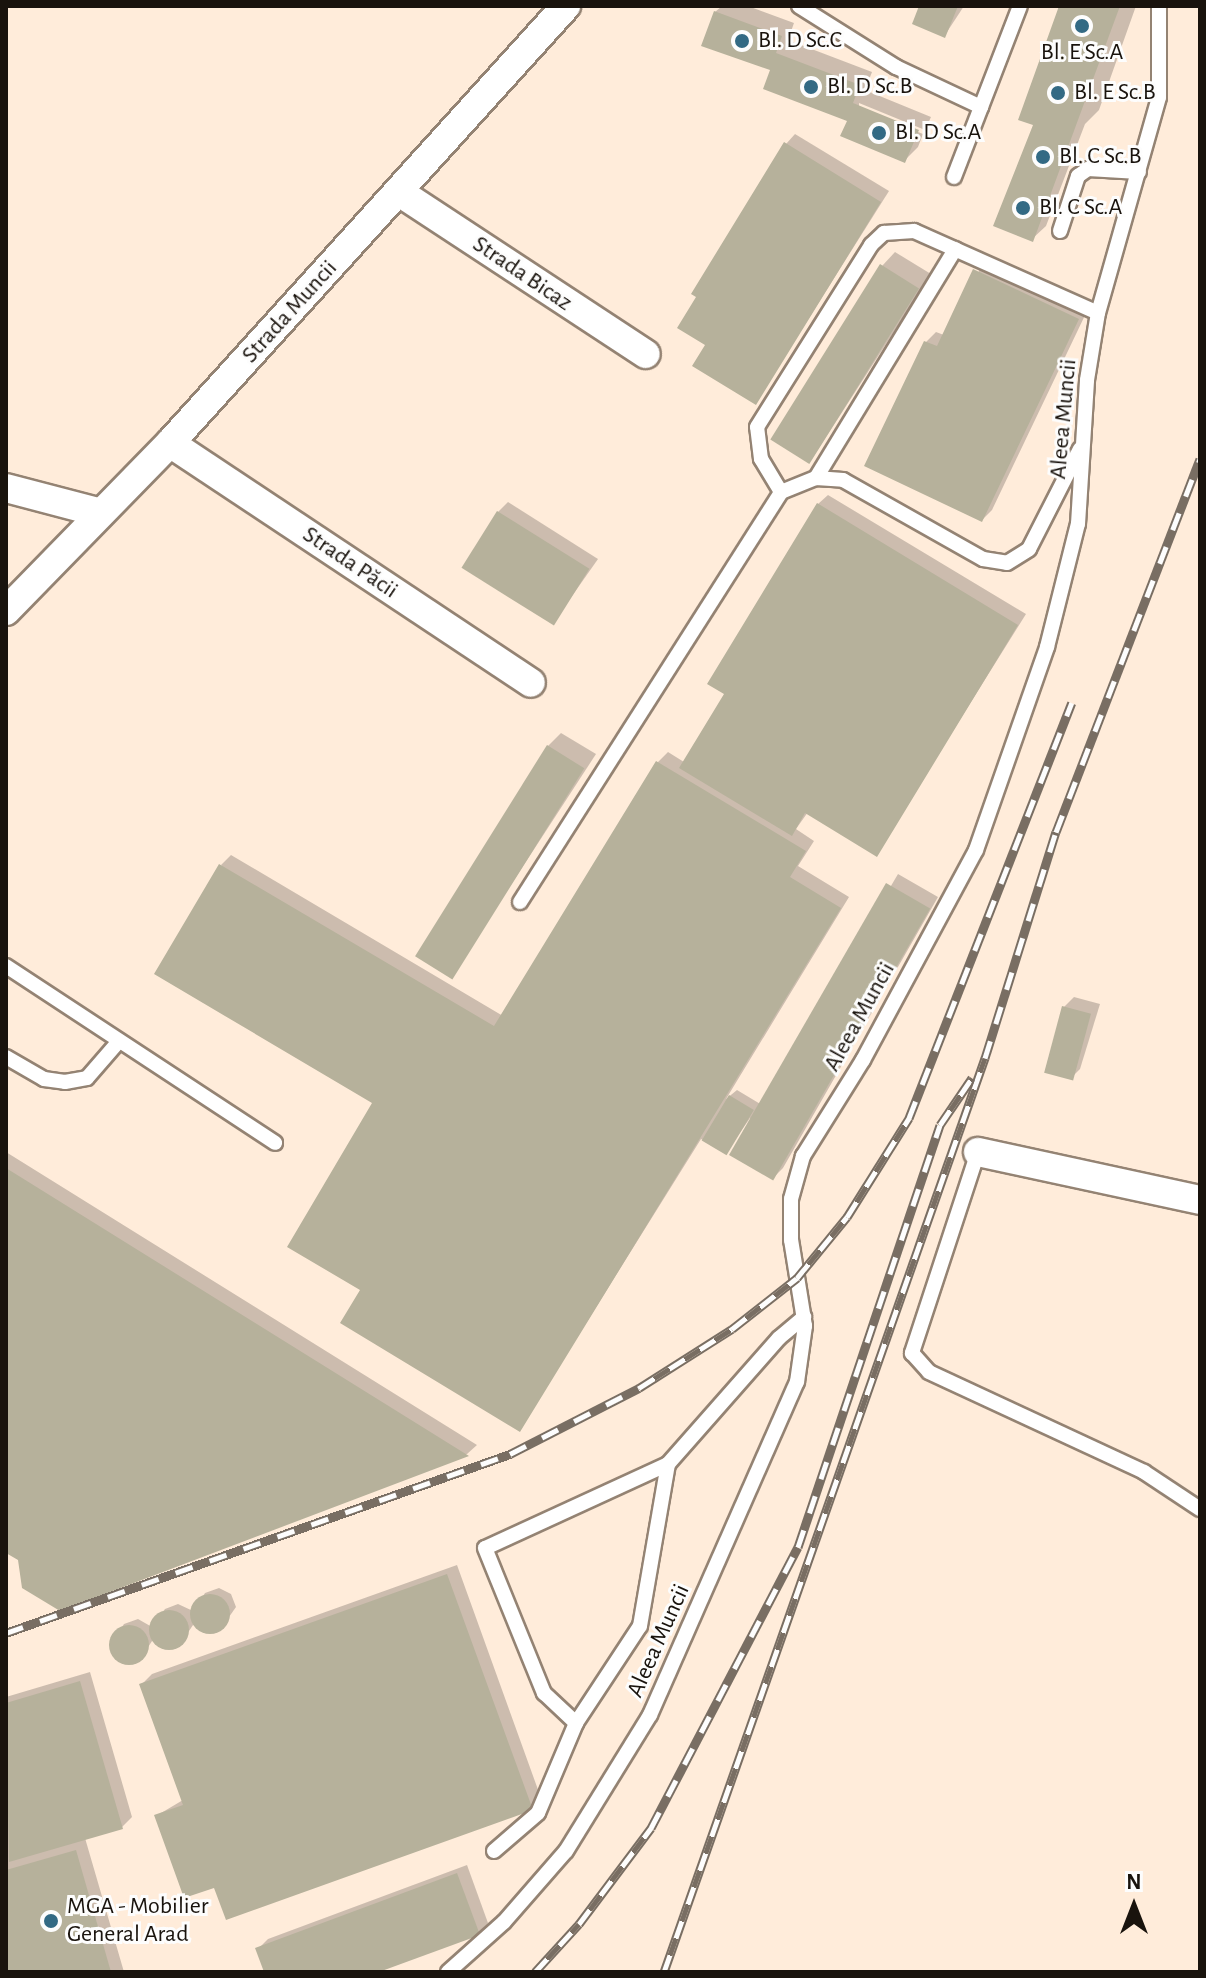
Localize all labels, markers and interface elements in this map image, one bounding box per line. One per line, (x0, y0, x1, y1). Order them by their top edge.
marker: Bl. E Sc.A (1073, 17, 1091, 35)
place label: Bl. D Sc.C (758, 27, 842, 55)
marker: Bl. D Sc.C (733, 32, 751, 50)
place label: Bl. E Sc.A (1041, 39, 1123, 67)
place label: Bl. D Sc.B (827, 73, 912, 101)
marker: Bl. D Sc.B (802, 78, 820, 96)
place label: Bl. E Sc.B (1074, 79, 1156, 107)
marker: Bl. E Sc.B (1049, 84, 1067, 102)
place label: Bl. D Sc.A (895, 119, 981, 147)
marker: Bl. D Sc.A (870, 124, 888, 142)
place label: Bl. C Sc.B (1059, 143, 1141, 171)
marker: Bl. C Sc.B (1034, 148, 1052, 166)
place label: Bl. C Sc.A (1039, 194, 1122, 222)
marker: Bl. C Sc.A (1014, 199, 1032, 217)
street label: Strada Bicaz (467, 230, 577, 318)
street label: Strada Muncii (236, 255, 344, 369)
street label: Aleea Muncii (1044, 358, 1084, 480)
street label: Strada Păcii (297, 521, 403, 605)
street label: Aleea Muncii (818, 957, 902, 1077)
street label: Aleea Muncii (621, 1580, 697, 1702)
north arrow (1094, 1866, 1174, 1946)
text: N (1126, 1871, 1142, 1893)
place label: MGA - Mobilier General Arad (67, 1893, 208, 1949)
marker: MGA - Mobilier General Arad (42, 1912, 60, 1930)

